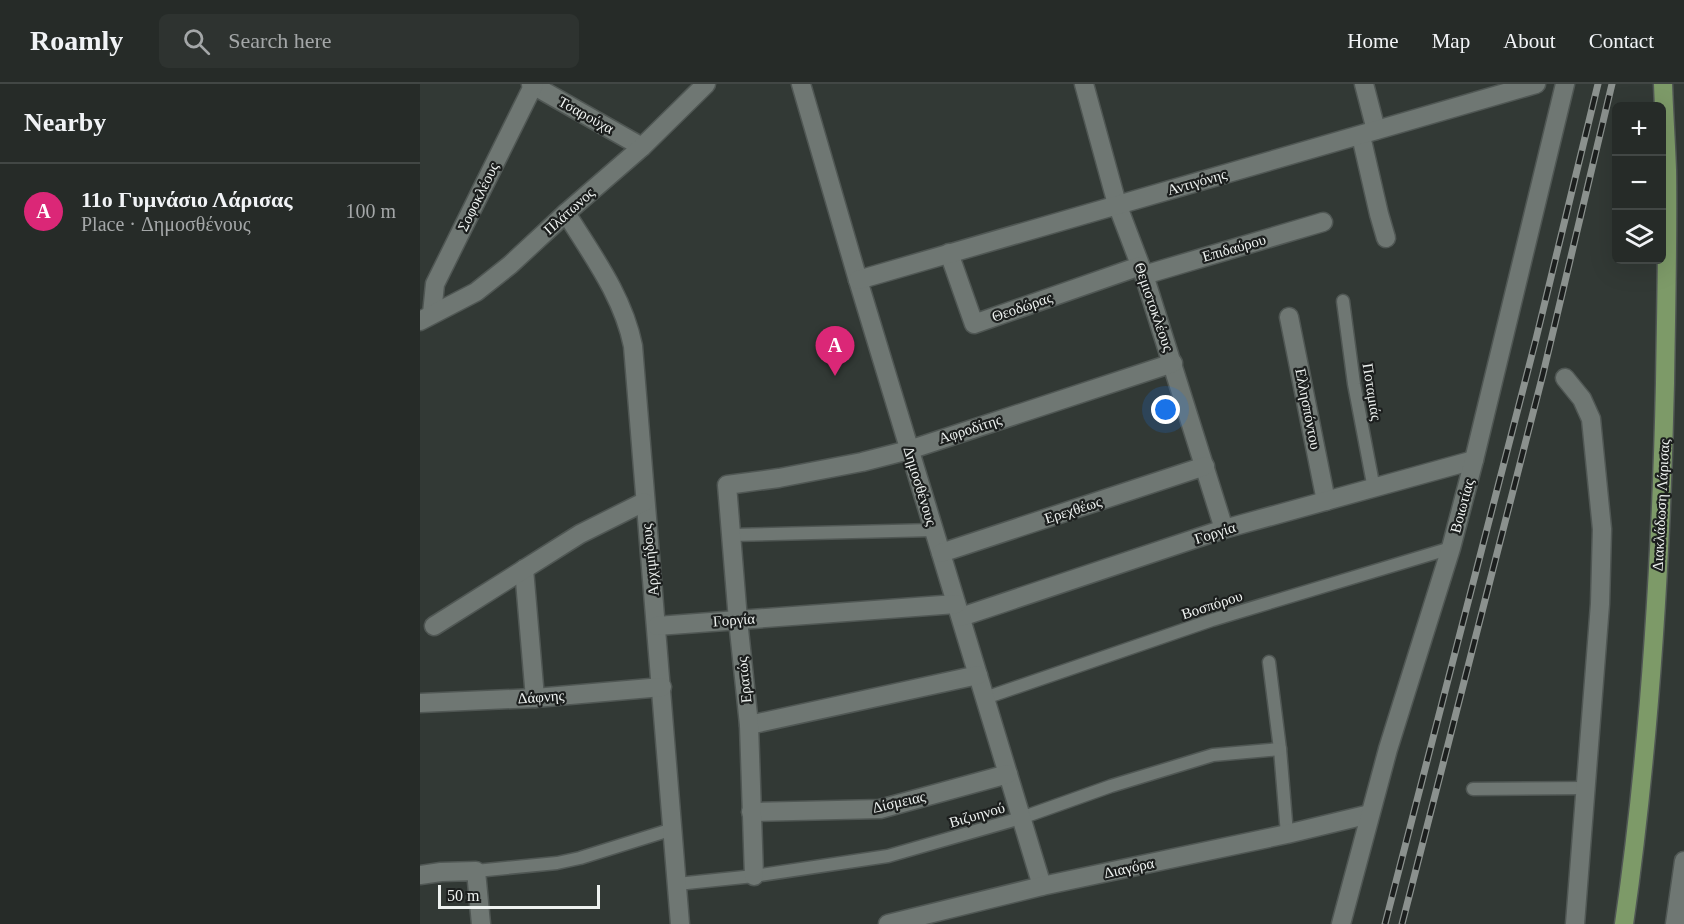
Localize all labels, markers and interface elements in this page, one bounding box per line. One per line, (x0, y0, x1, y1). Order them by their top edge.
search box (159, 14, 579, 68)
text: Roamly (30, 25, 123, 56)
icon: search (180, 25, 213, 58)
text: Search here (228, 28, 332, 53)
text: Home (1347, 29, 1399, 53)
text: Map (1432, 29, 1470, 53)
text: About (1503, 29, 1556, 53)
text: Contact (1589, 29, 1654, 53)
street label: Τσαρούχα (556, 93, 617, 137)
map controls (1612, 102, 1666, 264)
button: + (1612, 102, 1666, 156)
text: Nearby (24, 108, 106, 137)
button: − (1612, 156, 1666, 210)
street label: Σοφοκλέους (455, 160, 502, 234)
street label: Αντιγόνης (1165, 166, 1229, 198)
street label: Πλάτωνος (541, 184, 597, 238)
text: 11ο Γυμνάσιο Λάρισας (81, 187, 293, 212)
text: A (36, 200, 51, 222)
text: 100 m (345, 200, 396, 222)
button: layers (1612, 210, 1666, 264)
text: Place · Δημοσθένους (81, 213, 251, 235)
street label: Επιδαύρου (1200, 231, 1268, 265)
street label: Θεμιστοκλέους (1131, 261, 1177, 354)
street label: Θεοδώρας (990, 289, 1054, 325)
pin: A (816, 326, 854, 376)
street label: Ποταμιάς (1360, 362, 1384, 422)
street label: Ελλησπόντου (1292, 367, 1324, 451)
your location (1151, 395, 1180, 424)
street label: Αφροδίτης (936, 411, 1004, 447)
street label: Διακλάδωση Λάρισας (1650, 439, 1672, 571)
street label: Δημοσθένους (900, 444, 940, 528)
street label: Βοιωτίας (1447, 477, 1477, 535)
street label: Ερεχθέως (1043, 493, 1104, 527)
street label: Γοργία (1192, 519, 1238, 547)
street label: Αρχιμήδους (638, 523, 662, 597)
street label: Βοσπόρου (1180, 588, 1244, 622)
street label: Γοργία (712, 611, 756, 629)
street label: Ερατώς (734, 656, 754, 704)
street label: Δάφνης (517, 687, 565, 707)
street label: Δίσμειας (871, 788, 927, 816)
street label: Βιζυηνού (947, 799, 1007, 831)
street label: Διαγόρα (1102, 855, 1156, 881)
scale bar (438, 882, 600, 910)
text: 50 m (447, 887, 479, 904)

